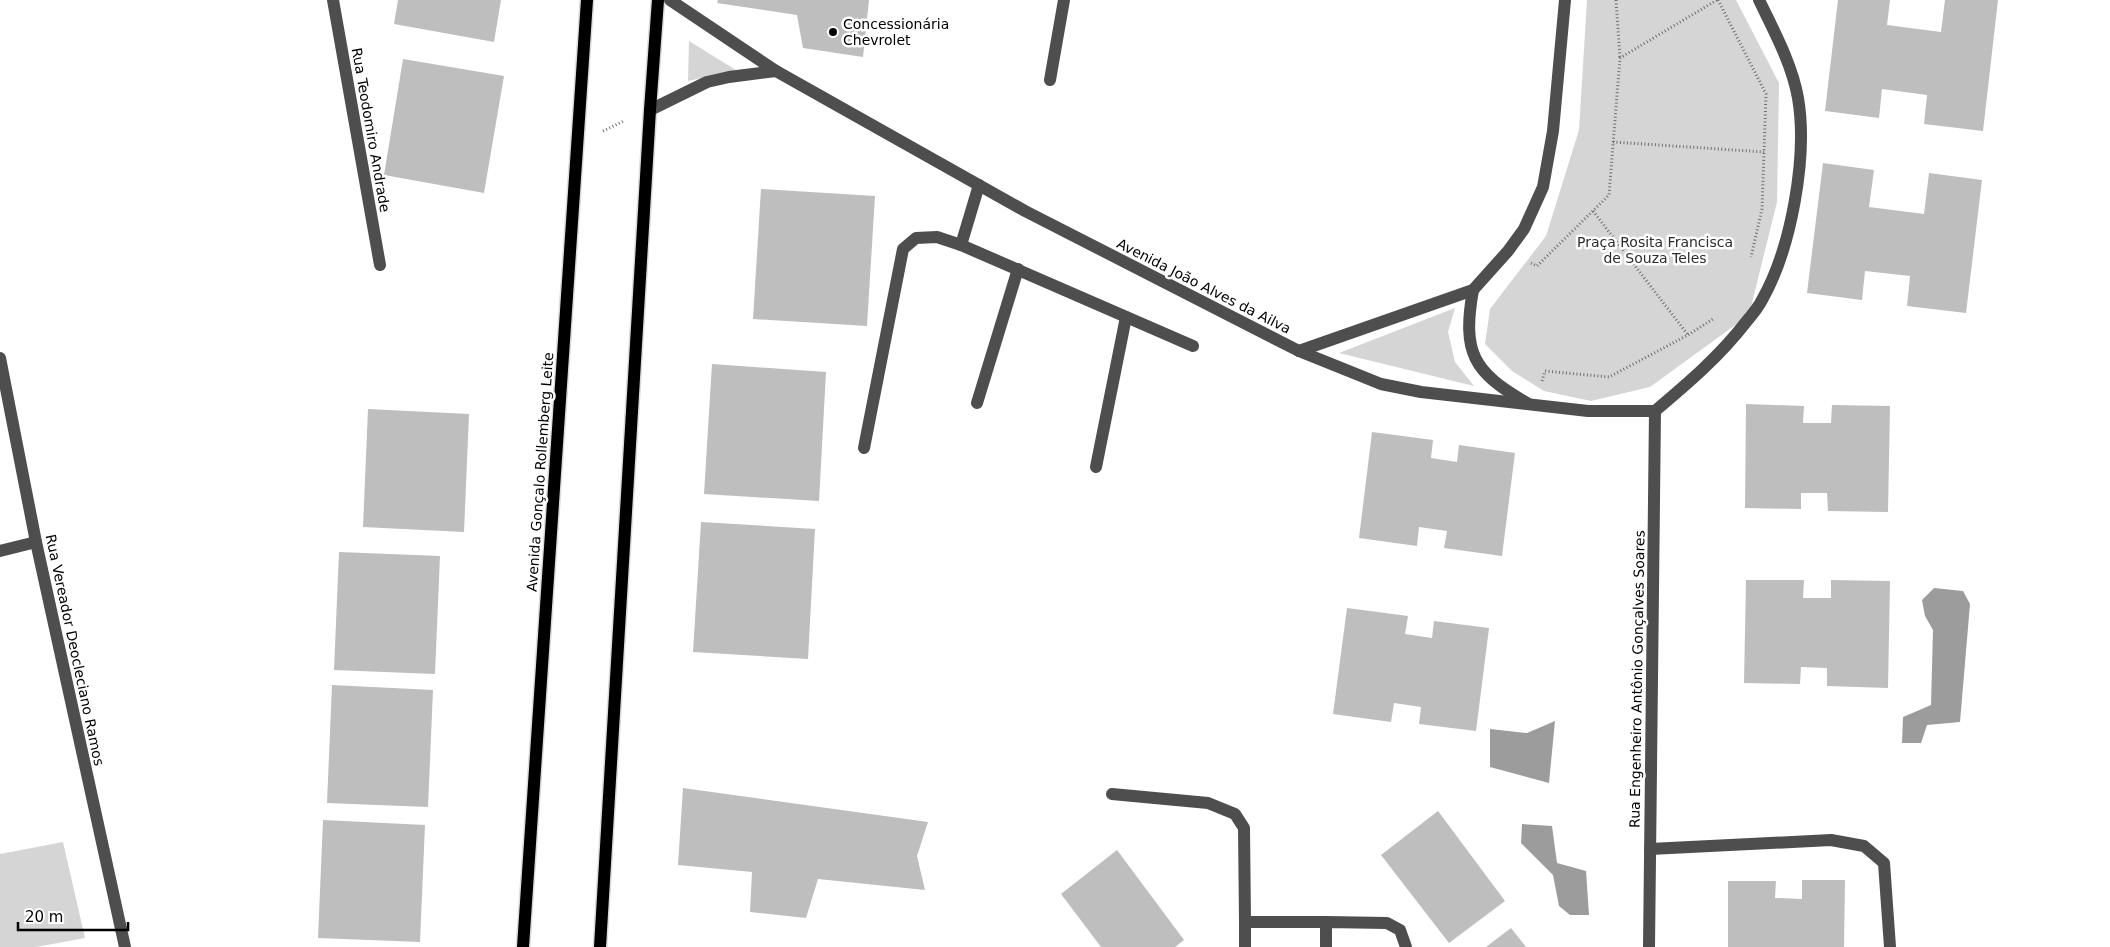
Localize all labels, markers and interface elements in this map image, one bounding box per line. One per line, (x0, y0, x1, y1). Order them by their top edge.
place label: Concessionária Chevrolet (843, 16, 949, 48)
marker: Concessionária Chevrolet (827, 26, 839, 38)
street label: Rua Teodomiro Andrade (349, 46, 393, 214)
park label: Praça Rosita Francisca de Souza Teles (1577, 234, 1733, 266)
street label: Avenida João Alves da Ailva (1114, 235, 1294, 337)
street label: Avenida Gonçalo Rollemberg Leite (524, 352, 556, 592)
street label: Rua Engenheiro Antônio Gonçalves Soares (1626, 530, 1648, 828)
street label: Rua Vereador Deocleciano Ramos (43, 533, 107, 767)
scale bar (18, 900, 128, 932)
text: 20 m (25, 908, 63, 926)

